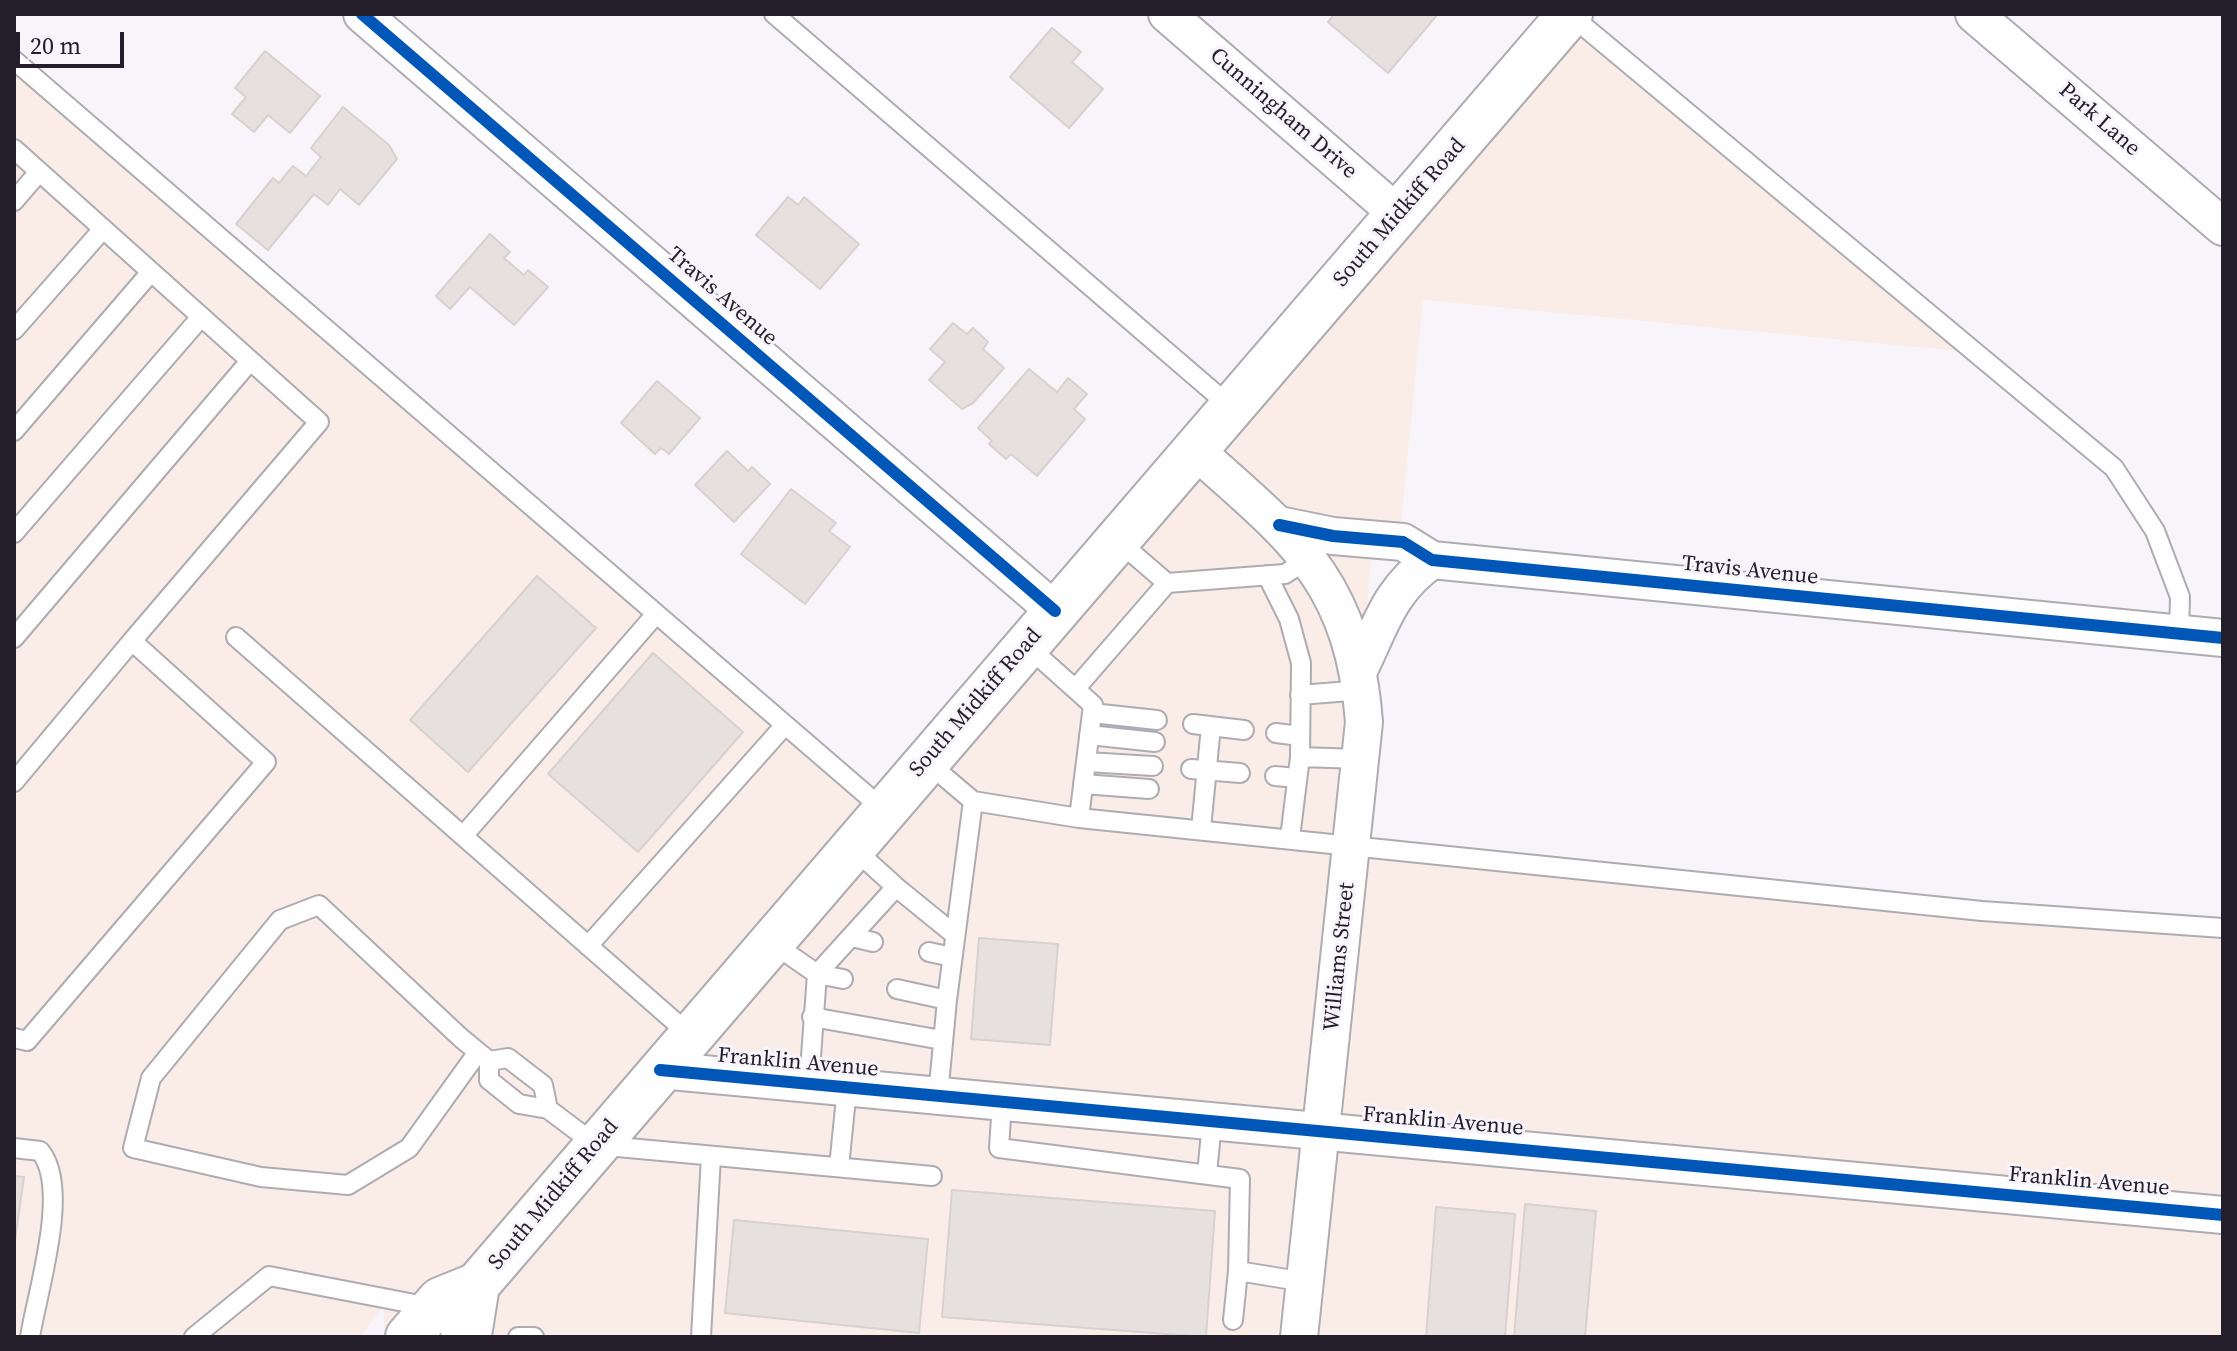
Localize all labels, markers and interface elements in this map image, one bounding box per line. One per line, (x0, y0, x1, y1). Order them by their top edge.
scale bar (20, 16, 128, 66)
text: 20 m (30, 29, 81, 62)
street label: Cunningham Drive (1204, 43, 1362, 185)
street label: Park Lane (2053, 78, 2145, 162)
street label: South Midkiff Road (1328, 133, 1472, 293)
street label: Travis Avenue (662, 242, 782, 352)
street label: Travis Avenue (1680, 551, 1820, 591)
street label: South Midkiff Road (904, 623, 1048, 783)
street label: Williams Street (1319, 881, 1361, 1033)
street label: Franklin Avenue (716, 1043, 880, 1083)
street label: Franklin Avenue (1361, 1102, 1525, 1142)
street label: South Midkiff Road (483, 1114, 625, 1276)
street label: Franklin Avenue (2007, 1162, 2171, 1202)

